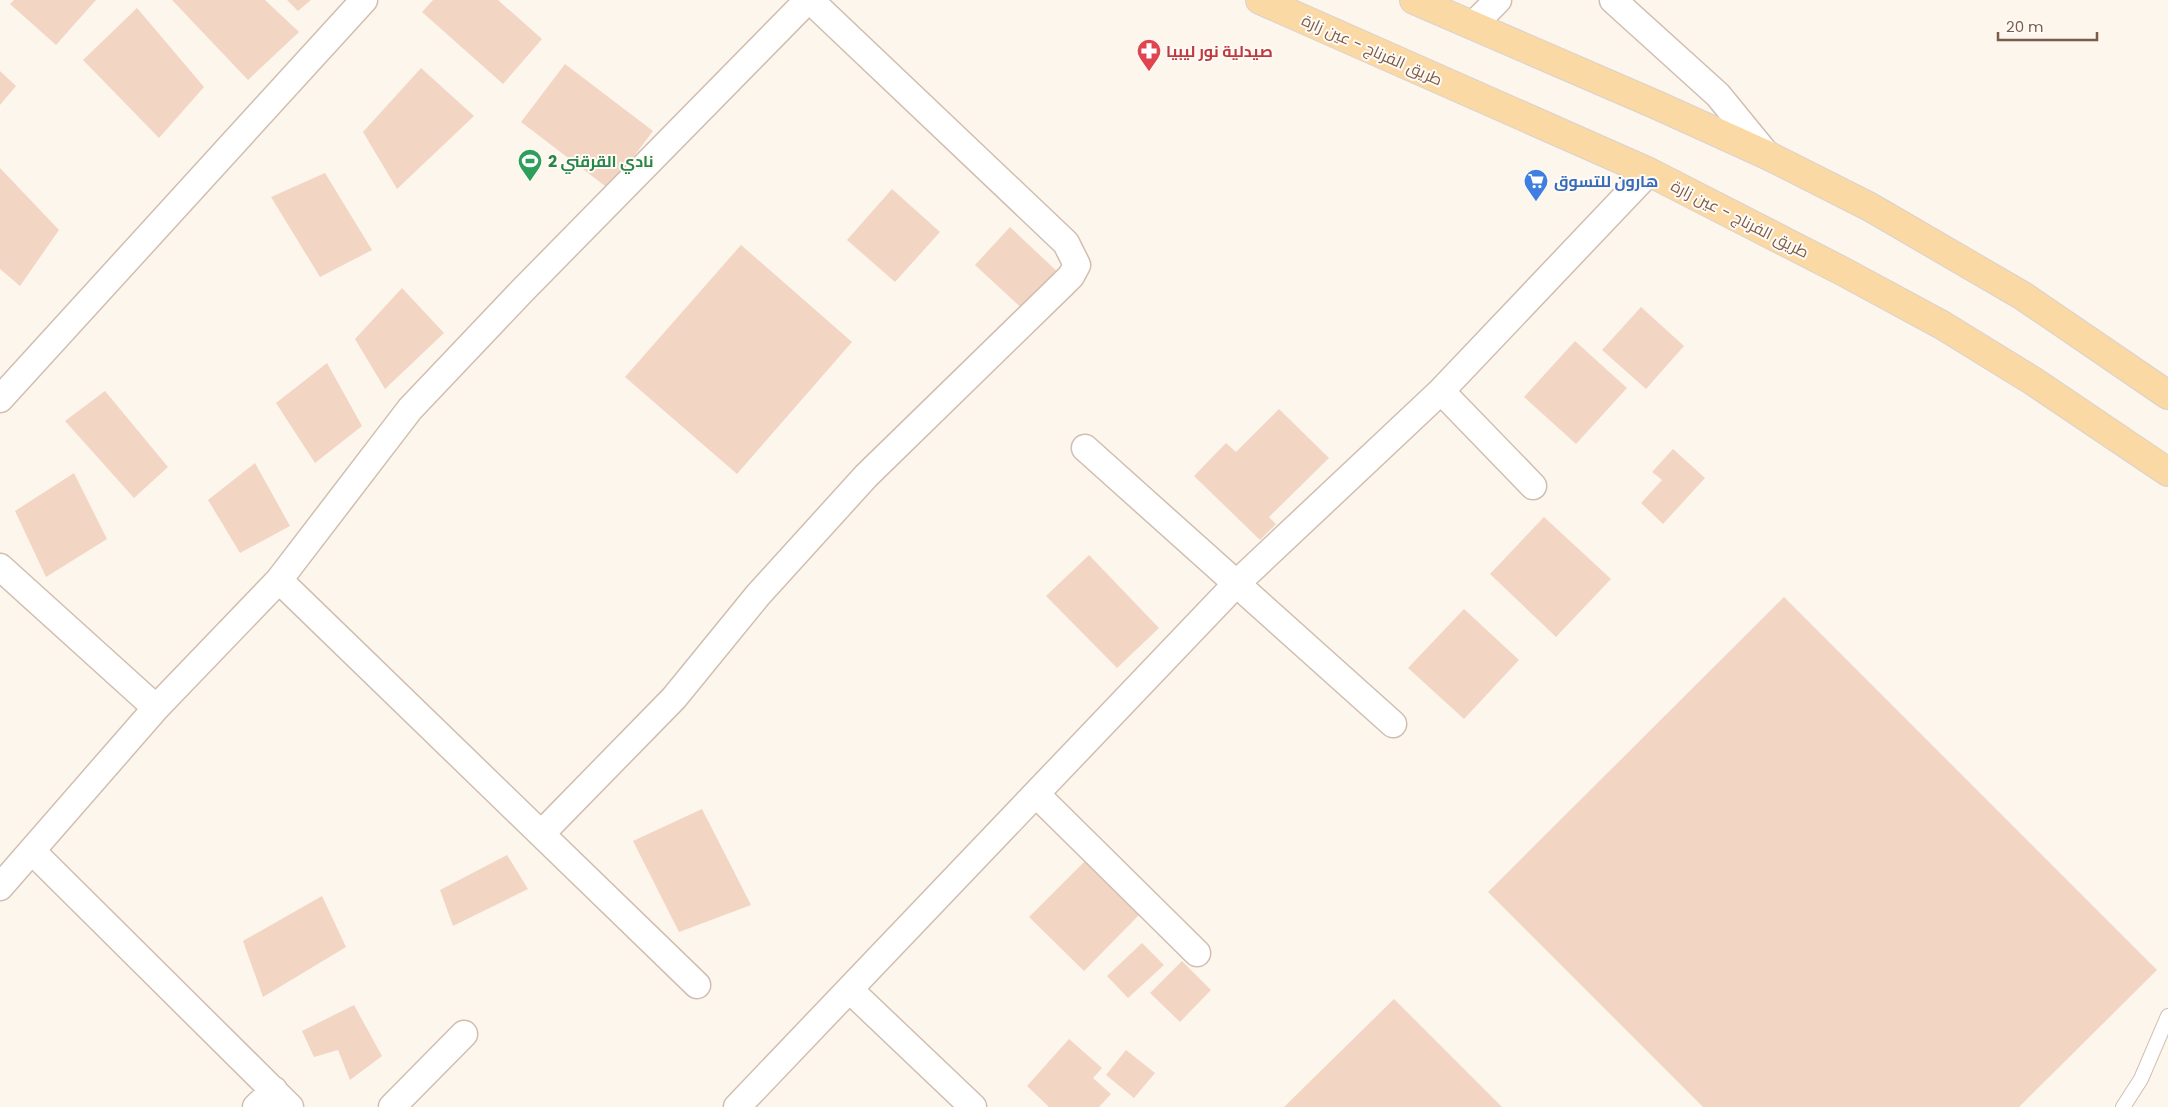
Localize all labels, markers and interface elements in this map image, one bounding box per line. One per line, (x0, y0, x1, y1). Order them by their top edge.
street label: طريق الفرناج - عين زارة (1298, 9, 1446, 91)
scale bar (1998, 10, 2097, 42)
text: 20 m (2006, 16, 2044, 37)
pharmacy icon: صيدلية نور ليبيا (1136, 38, 1162, 72)
place label: صيدلية نور ليبيا (1166, 40, 1273, 63)
sports icon: نادي القرقني 2 (517, 148, 543, 182)
place label: نادي القرقني 2 (548, 150, 654, 174)
supermarket icon: هارون للتسوق (1523, 168, 1549, 202)
place label: هارون للتسوق (1554, 170, 1658, 193)
street label: طريق الفرناج - عين زارة (1667, 174, 1813, 264)

